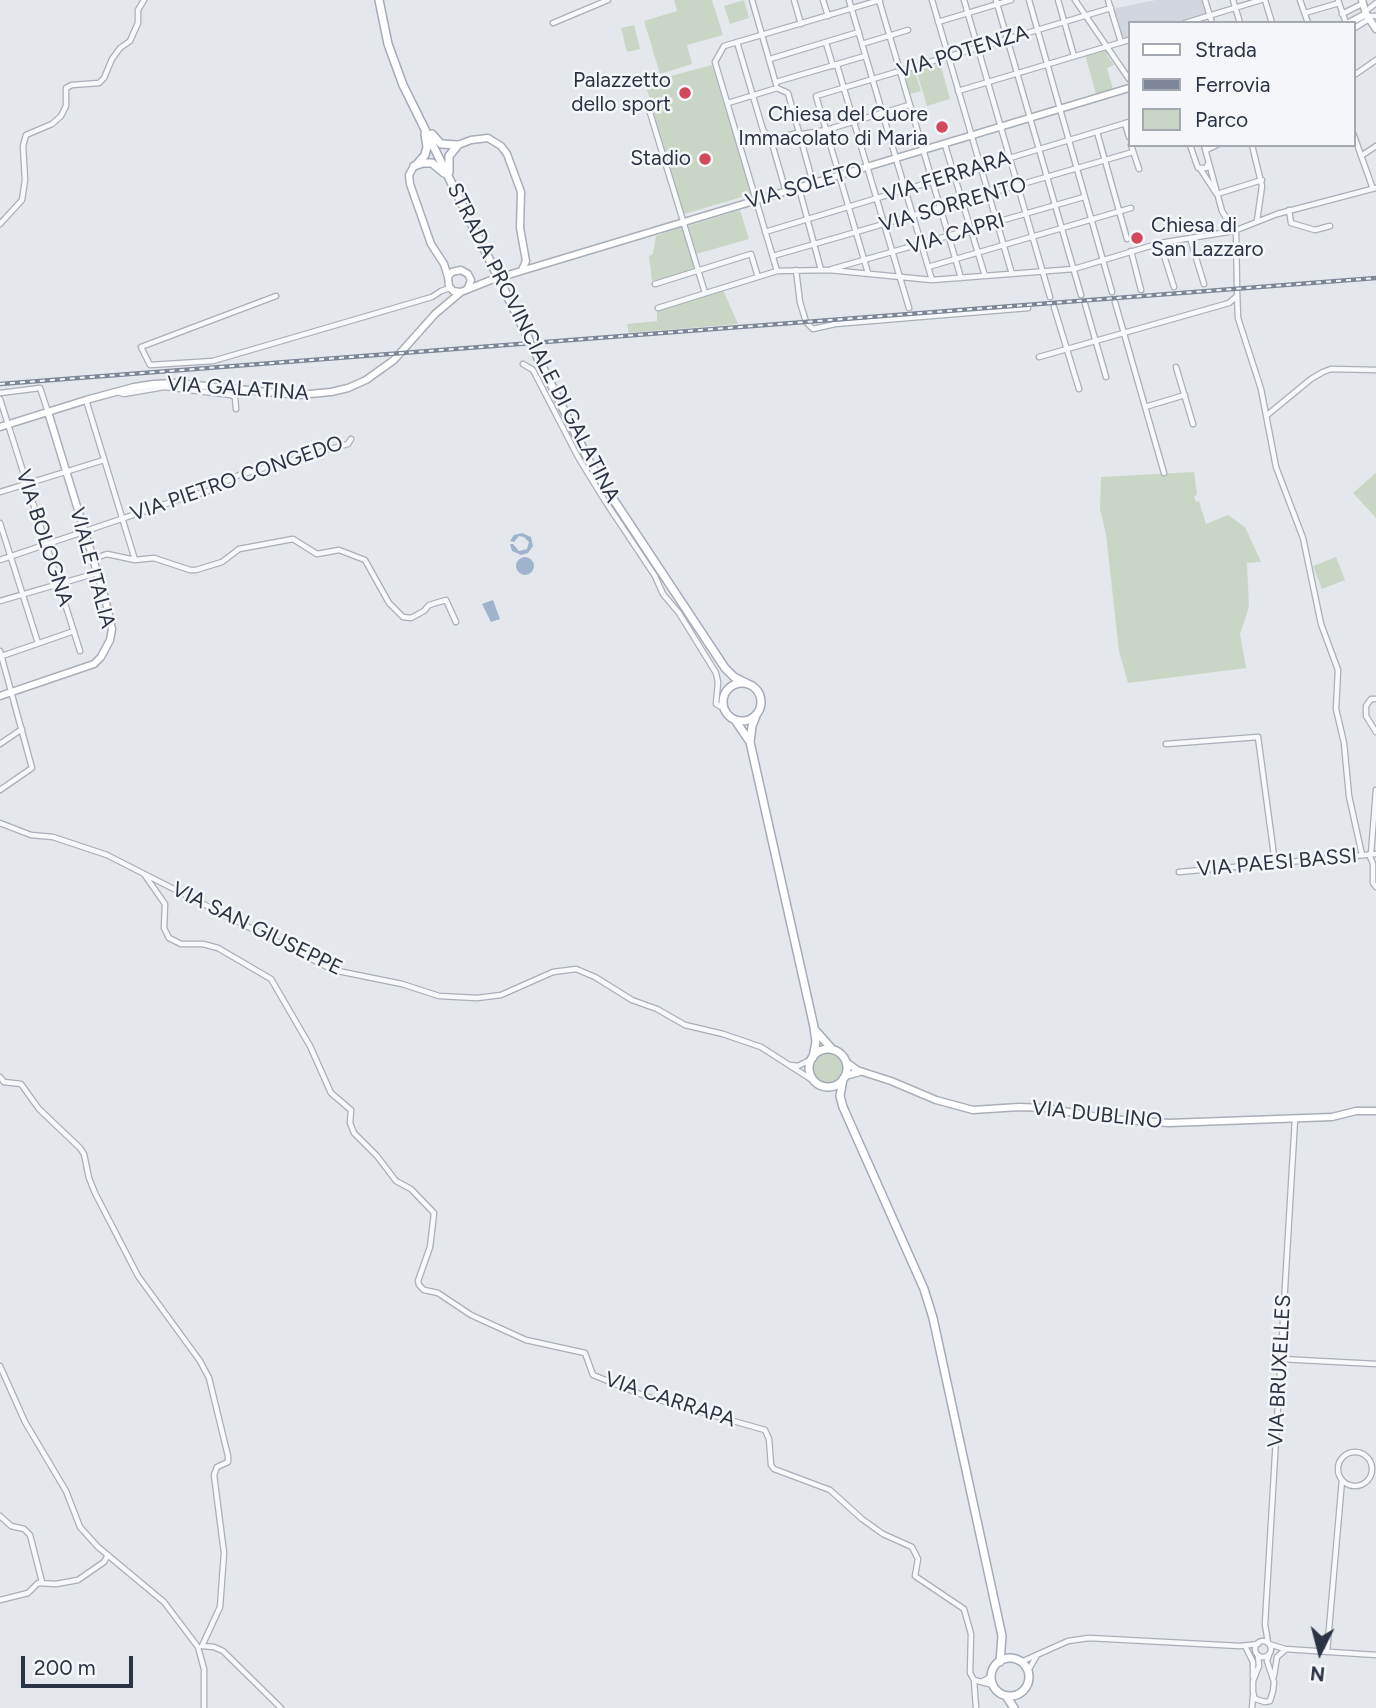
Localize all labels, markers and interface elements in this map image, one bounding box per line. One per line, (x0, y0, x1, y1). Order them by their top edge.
street label: VIA POTENZA (894, 20, 1032, 84)
legend (1128, 21, 1355, 147)
text: Strada (1195, 37, 1257, 62)
place label: Palazzetto dello sport (571, 68, 671, 118)
text: Ferrovia (1195, 72, 1270, 97)
marker: Palazzetto dello sport (677, 85, 693, 101)
place label: Chiesa del Cuore Immacolato di Maria (738, 102, 928, 152)
text: Parco (1195, 107, 1248, 132)
marker: Chiesa del Cuore Immacolato di Maria (934, 119, 950, 135)
place label: Stadio (630, 146, 691, 172)
street label: VIA FERRARA (880, 146, 1014, 208)
marker: Stadio (697, 151, 713, 167)
street label: VIA SOLETO (743, 157, 865, 215)
street label: VIA SORRENTO (877, 172, 1029, 238)
street label: STRADA PROVINCIALE DI GALATINA (441, 179, 625, 507)
street label: VIA CAPRI (904, 208, 1008, 260)
place label: Chiesa di San Lazzaro (1151, 213, 1264, 263)
marker: Chiesa di San Lazzaro (1129, 230, 1145, 246)
street label: VIA GALATINA (166, 371, 310, 407)
street label: VIA PIETRO CONGEDO (127, 431, 347, 527)
street label: VIA BOLOGNA (10, 467, 78, 609)
street label: VIALE ITALIA (64, 505, 120, 631)
street label: VIA PAESI BASSI (1196, 843, 1358, 883)
street label: VIA SAN GIUSEPPE (168, 877, 346, 981)
street label: VIA DUBLINO (1031, 1096, 1163, 1134)
street label: VIA BRUXELLES (1263, 1294, 1297, 1448)
street label: VIA CARRAPA (601, 1367, 739, 1433)
north arrow (1285, 1617, 1355, 1687)
scale bar (24, 1642, 136, 1686)
text: 200 m (34, 1655, 96, 1680)
text: N (1309, 1661, 1326, 1686)

